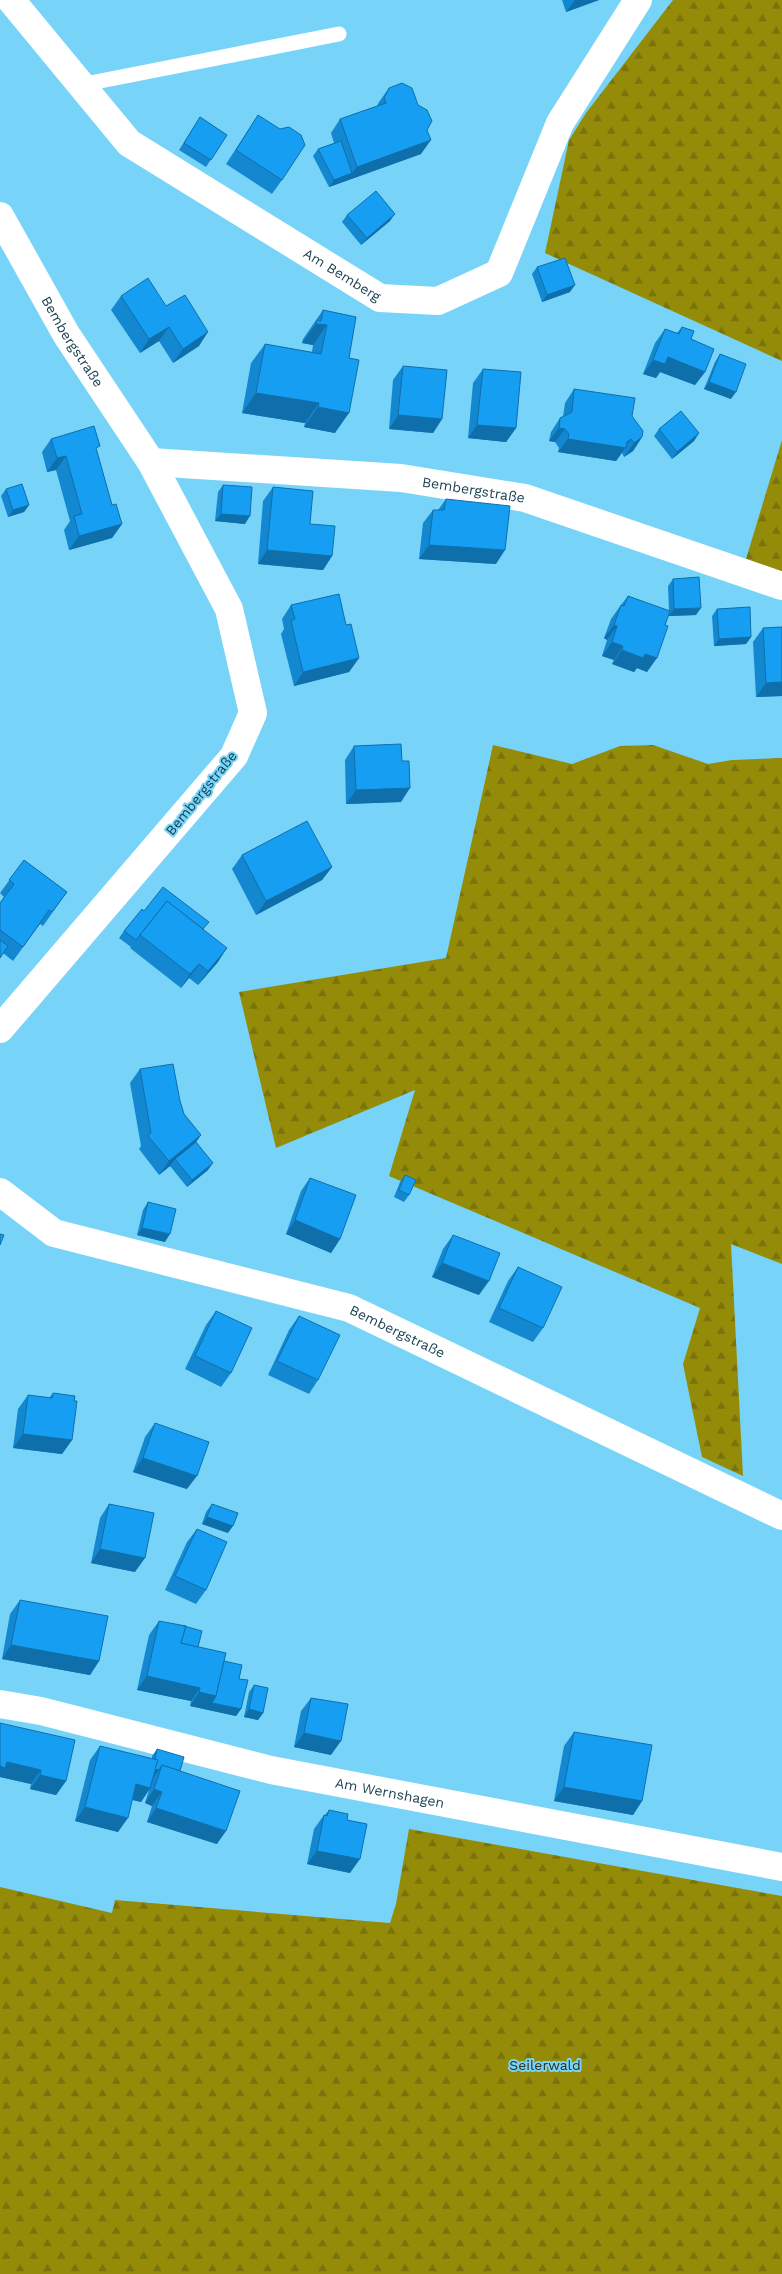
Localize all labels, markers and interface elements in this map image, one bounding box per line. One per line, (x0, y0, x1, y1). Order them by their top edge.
street label: Am Bemberg (301, 245, 384, 305)
street label: Bembergstraße (38, 293, 107, 390)
street label: Bembergstraße (421, 474, 526, 506)
street label: Bembergstraße (162, 748, 240, 838)
street label: Bembergstraße (347, 1302, 448, 1361)
street label: Am Wernshagen (334, 1774, 446, 1811)
park label: Seilerwald (509, 2057, 581, 2073)

